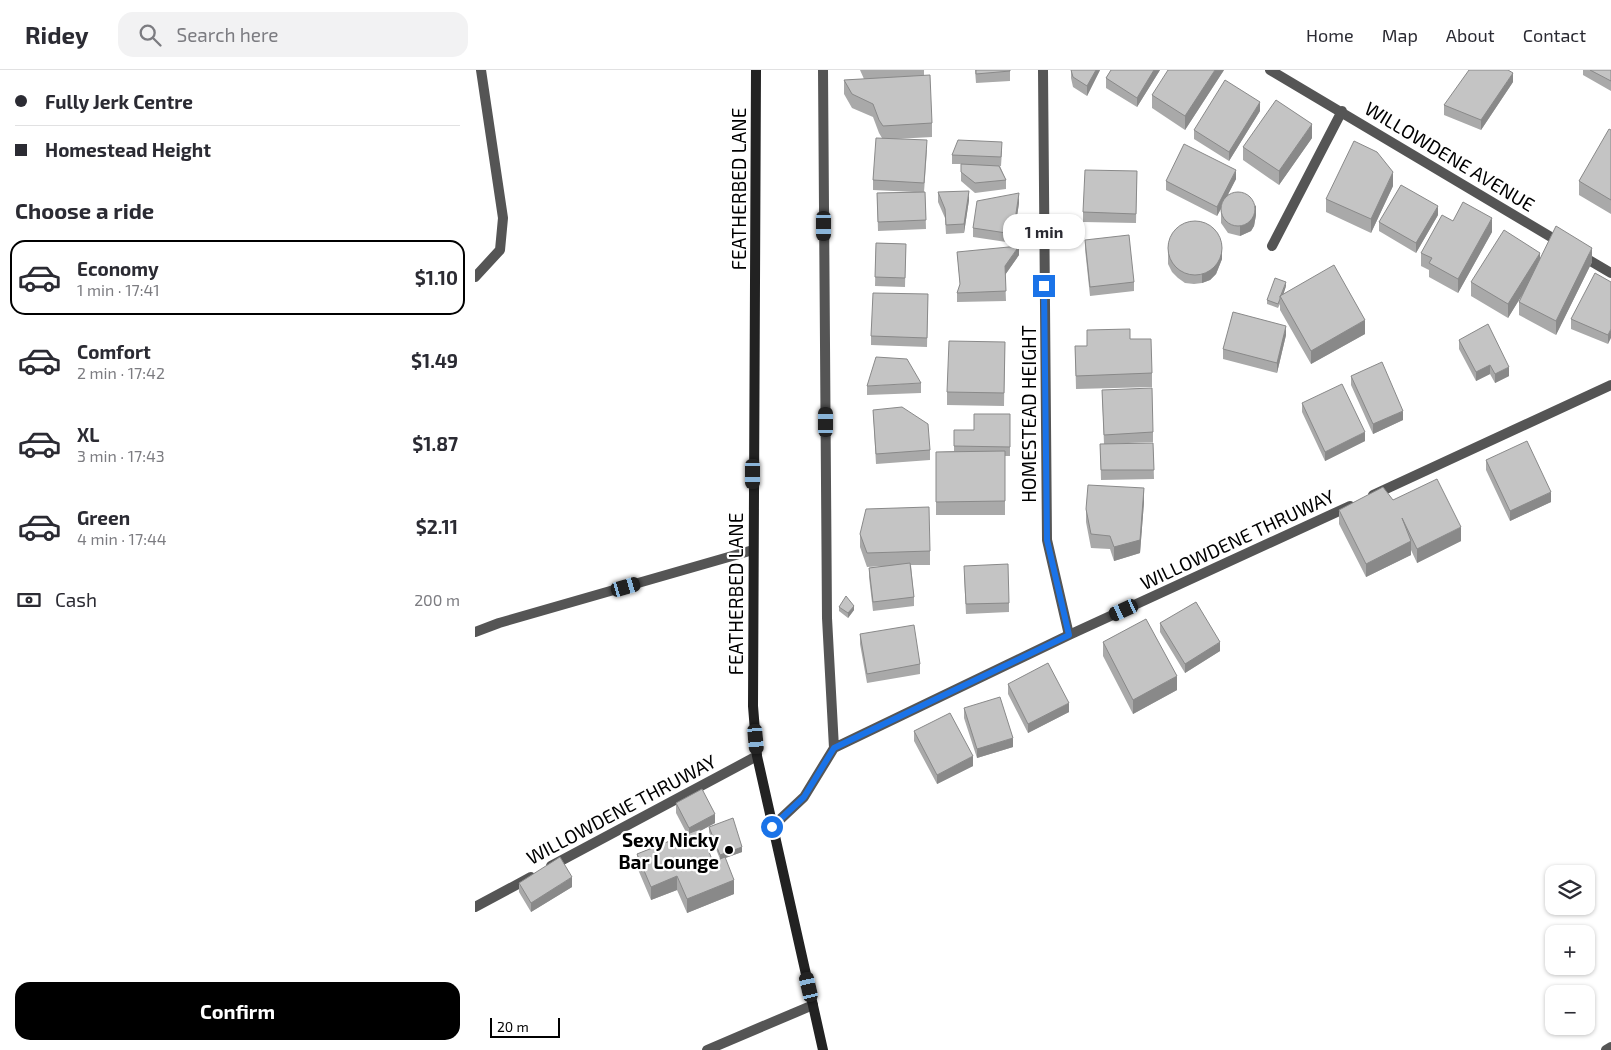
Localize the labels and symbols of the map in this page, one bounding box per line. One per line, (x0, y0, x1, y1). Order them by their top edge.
street label: WILLOWDENE AVENUE (1361, 96, 1539, 216)
street label: FEATHERBED LANE (727, 108, 750, 270)
car (816, 211, 831, 241)
callout: 1 min (1003, 214, 1085, 248)
route end (1033, 275, 1055, 297)
street label: HOMESTEAD HEIGHT (1017, 325, 1040, 503)
car (818, 407, 833, 437)
car (745, 459, 760, 489)
street label: WILLOWDENE THRUWAY (1136, 484, 1338, 594)
street label: FEATHERBED LANE (724, 513, 747, 675)
car (609, 576, 642, 598)
car (1107, 597, 1140, 623)
car (747, 723, 764, 755)
street label: WILLOWDENE THRUWAY (522, 749, 720, 869)
route start (761, 816, 783, 838)
place label: Sexy Nicky Bar Lounge (618, 828, 719, 873)
marker: Sexy Nicky Bar Lounge (723, 844, 735, 856)
car (798, 971, 819, 1003)
scale bar (490, 1015, 560, 1038)

